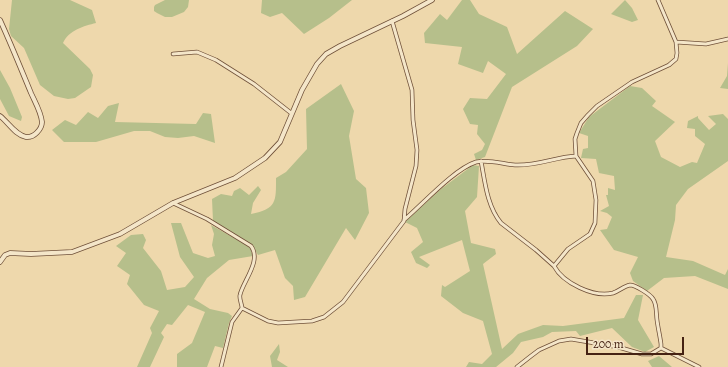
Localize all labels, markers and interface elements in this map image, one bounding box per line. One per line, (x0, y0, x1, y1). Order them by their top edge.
scale bar (588, 329, 686, 355)
text: 200 m (593, 336, 624, 352)

